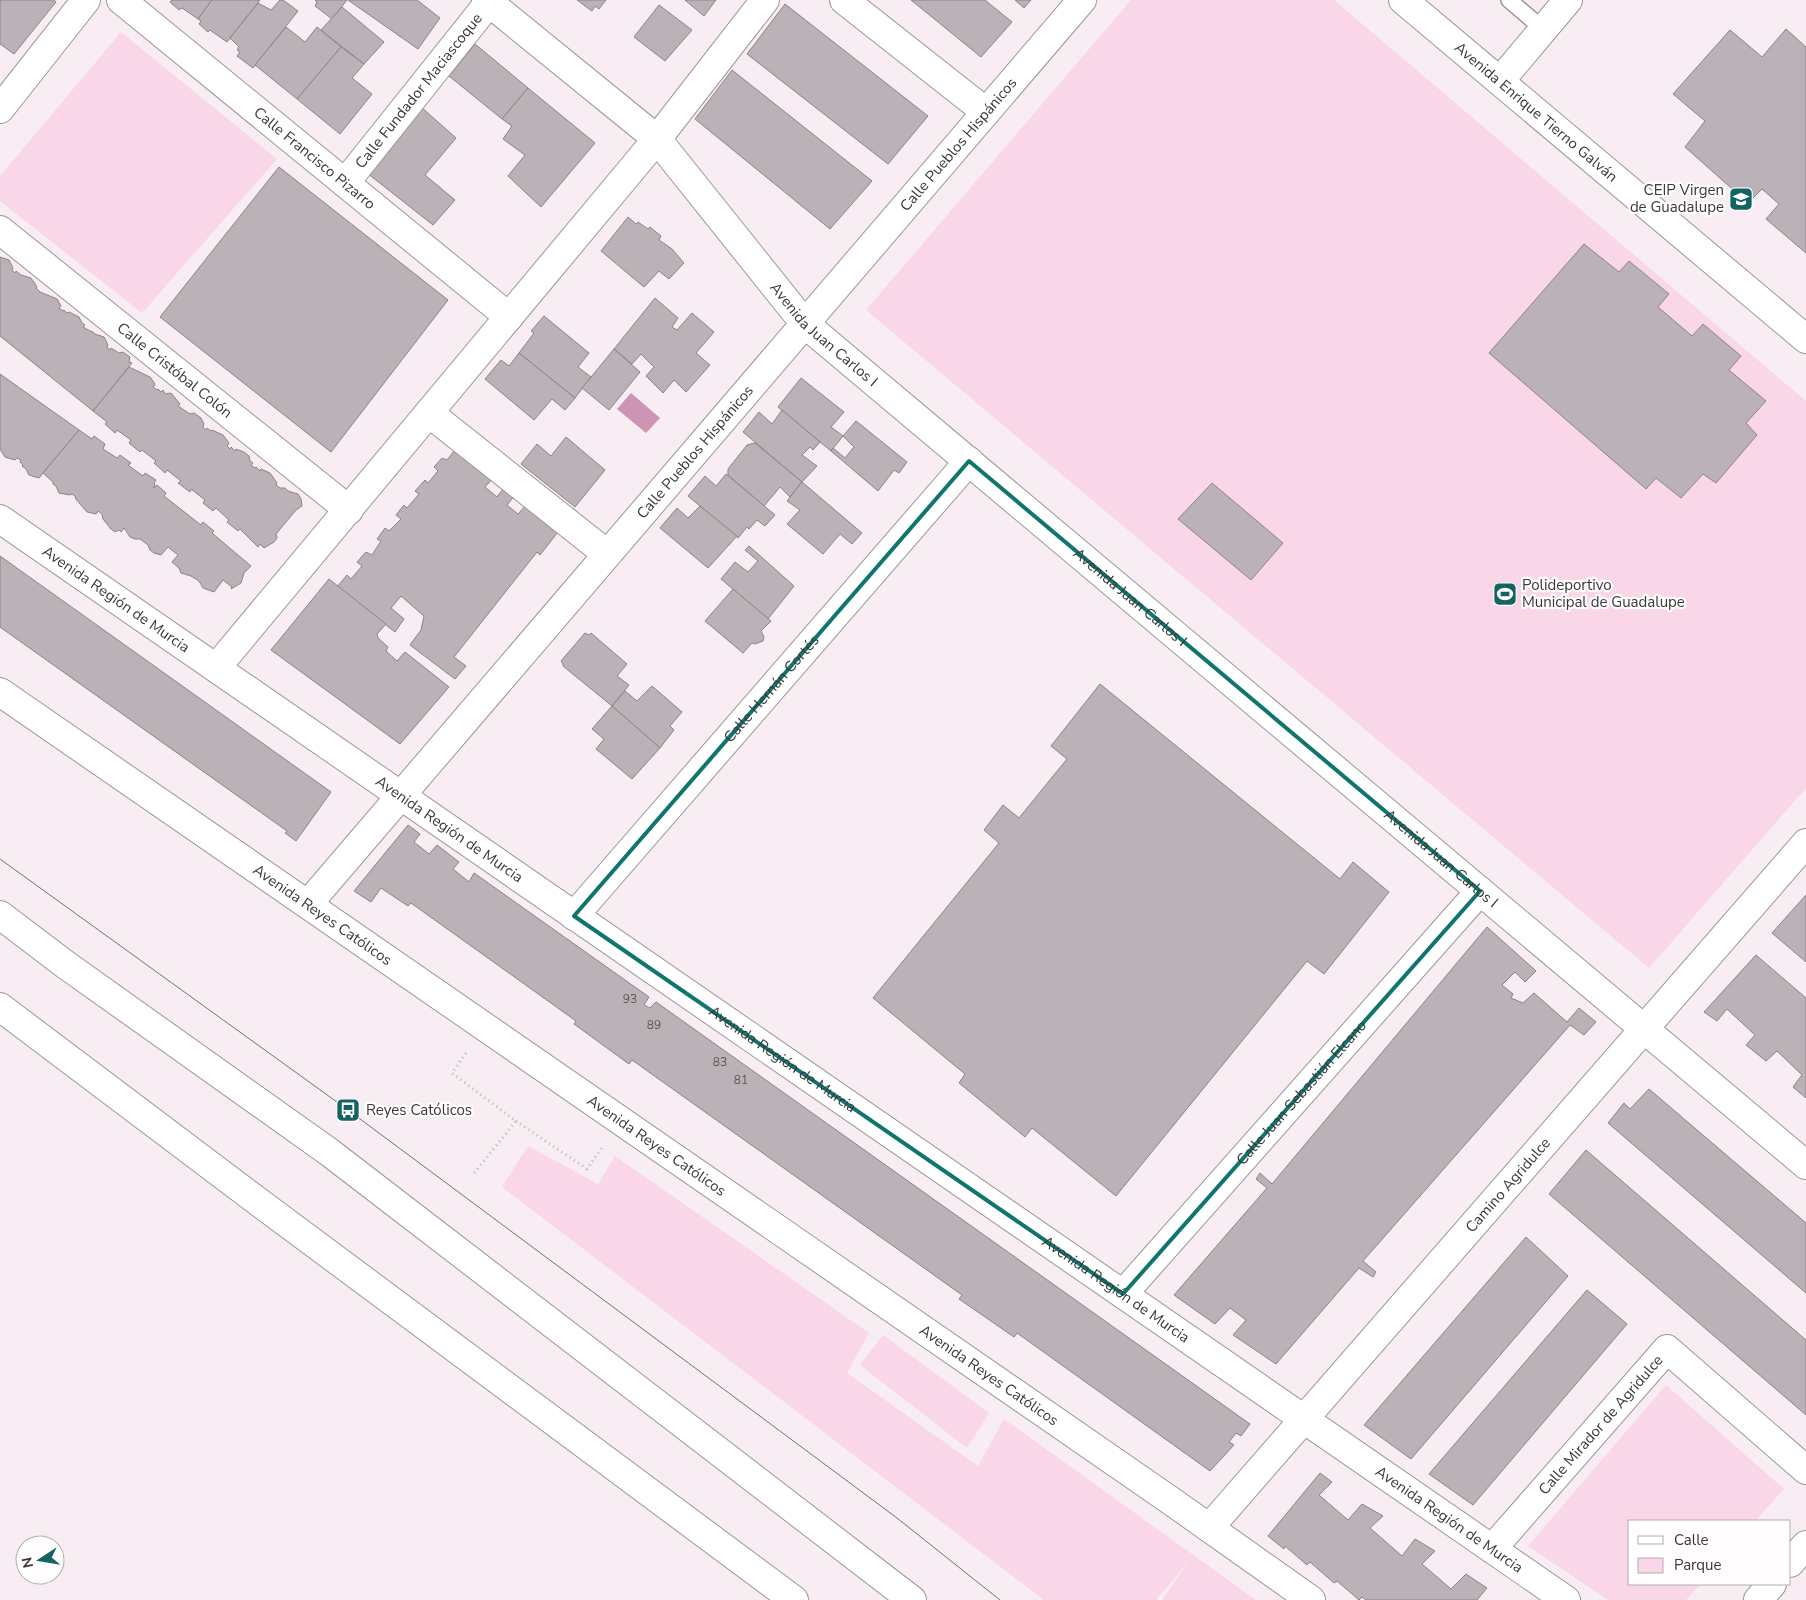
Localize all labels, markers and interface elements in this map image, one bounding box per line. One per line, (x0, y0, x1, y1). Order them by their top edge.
street label: Calle Fundador Maciascoque (351, 9, 487, 173)
street label: Avenida Enrique Tierno Galván (1450, 38, 1622, 187)
street label: Calle Pueblos Hispánicos (895, 73, 1021, 215)
street label: Calle Francisco Pizarro (249, 102, 380, 214)
place label: CEIP Virgen de Guadalupe (1630, 180, 1724, 217)
school or university icon: CEIP Virgen de Guadalupe (1728, 186, 1754, 212)
street label: Avenida Juan Carlos I (765, 278, 882, 391)
street label: Calle Cristóbal Colón (113, 318, 236, 423)
street label: Calle Pueblos Hispánicos (632, 381, 758, 523)
street label: Avenida Región de Murcia (38, 541, 194, 657)
street label: Avenida Juan Carlos I (1069, 543, 1191, 651)
place label: Polideportivo Municipal de Guadalupe (1522, 575, 1685, 612)
sports icon: Polideportivo Municipal de Guadalupe (1492, 581, 1518, 607)
street label: Calle Hernán Cortés (719, 631, 824, 747)
street label: Avenida Región de Murcia (372, 771, 527, 887)
street label: Avenida Juan Carlos I (1380, 805, 1502, 912)
street label: Avenida Reyes Católicos (249, 860, 396, 970)
house number: 93 (623, 991, 637, 1007)
street label: Avenida Región de Murcia (705, 1001, 860, 1117)
street label: Calle Juan Sebastián Elcano (1232, 1016, 1371, 1169)
house number: 89 (647, 1017, 661, 1033)
house number: 83 (713, 1054, 727, 1070)
house number: 81 (734, 1072, 748, 1088)
street label: Avenida Reyes Católicos (583, 1090, 730, 1201)
bus stop icon: Reyes Católicos (335, 1097, 361, 1123)
place label: Reyes Católicos (366, 1100, 472, 1120)
street label: Camino Agridulce (1461, 1133, 1555, 1237)
street label: Avenida Región de Murcia (1038, 1231, 1194, 1347)
street label: Avenida Reyes Católicos (915, 1320, 1062, 1430)
street label: Calle Mirador de Agridulce (1534, 1351, 1667, 1499)
street label: Avenida Región de Murcia (1372, 1461, 1527, 1577)
legend (1628, 1520, 1791, 1585)
text: Calle (1674, 1530, 1709, 1550)
north arrow (15, 1535, 65, 1585)
text: N (17, 1555, 38, 1570)
text: Parque (1674, 1555, 1722, 1575)

